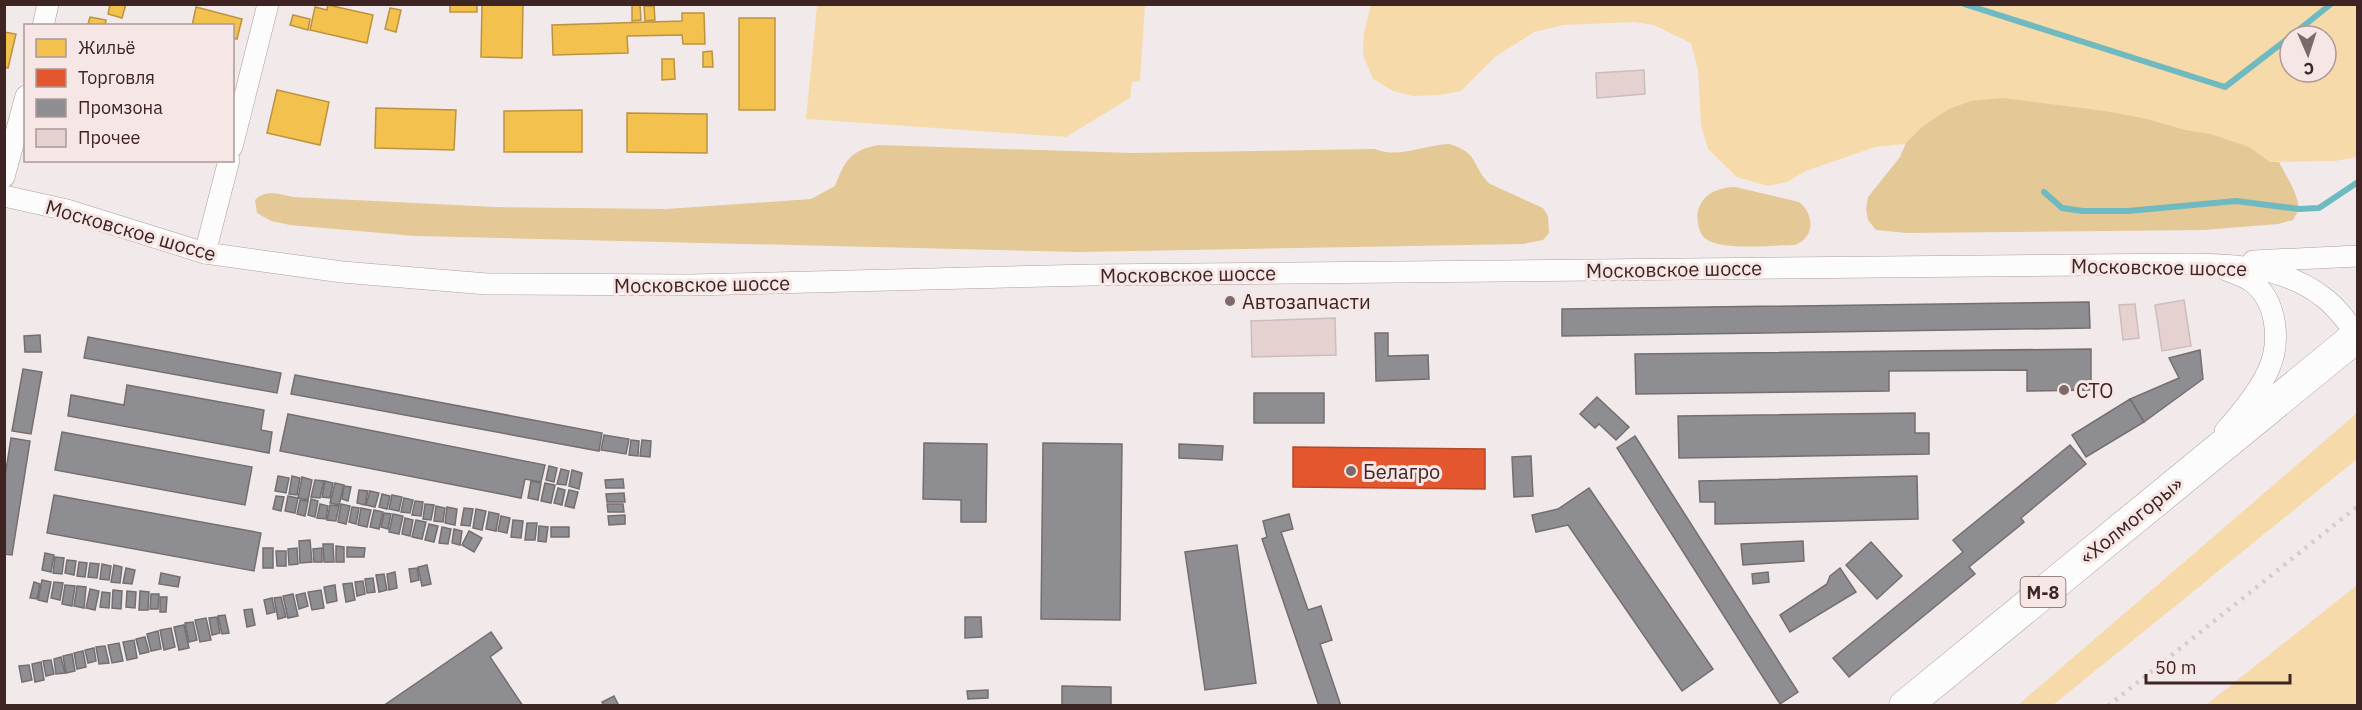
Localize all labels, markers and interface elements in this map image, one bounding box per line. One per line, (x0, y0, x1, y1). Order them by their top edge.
legend (24, 24, 234, 162)
north arrow (2278, 24, 2338, 84)
text: Жильё (78, 36, 136, 59)
text: С (2303, 59, 2315, 79)
text: Торговля (78, 66, 155, 89)
text: Промзона (78, 96, 163, 119)
text: Прочее (78, 126, 141, 149)
street label: Московское шоссе (43, 193, 219, 267)
street label: Московское шоссе (2071, 252, 2247, 282)
street label: Московское шоссе (1586, 254, 1762, 284)
street label: Московское шоссе (1100, 259, 1276, 289)
street label: Московское шоссе (614, 269, 790, 299)
place label: Автозапчасти (1242, 288, 1371, 315)
marker: Автозапчасти (1223, 294, 1237, 308)
place label: СТО (2076, 377, 2114, 404)
marker: СТО (2057, 383, 2071, 397)
place label: Белагро (1363, 458, 1440, 485)
marker: Белагро (1344, 464, 1358, 478)
street label: «Холмогоры» (2074, 470, 2188, 570)
road number: М-8 (2020, 577, 2066, 607)
scale bar (2146, 647, 2290, 685)
text: 50 m (2155, 656, 2197, 679)

